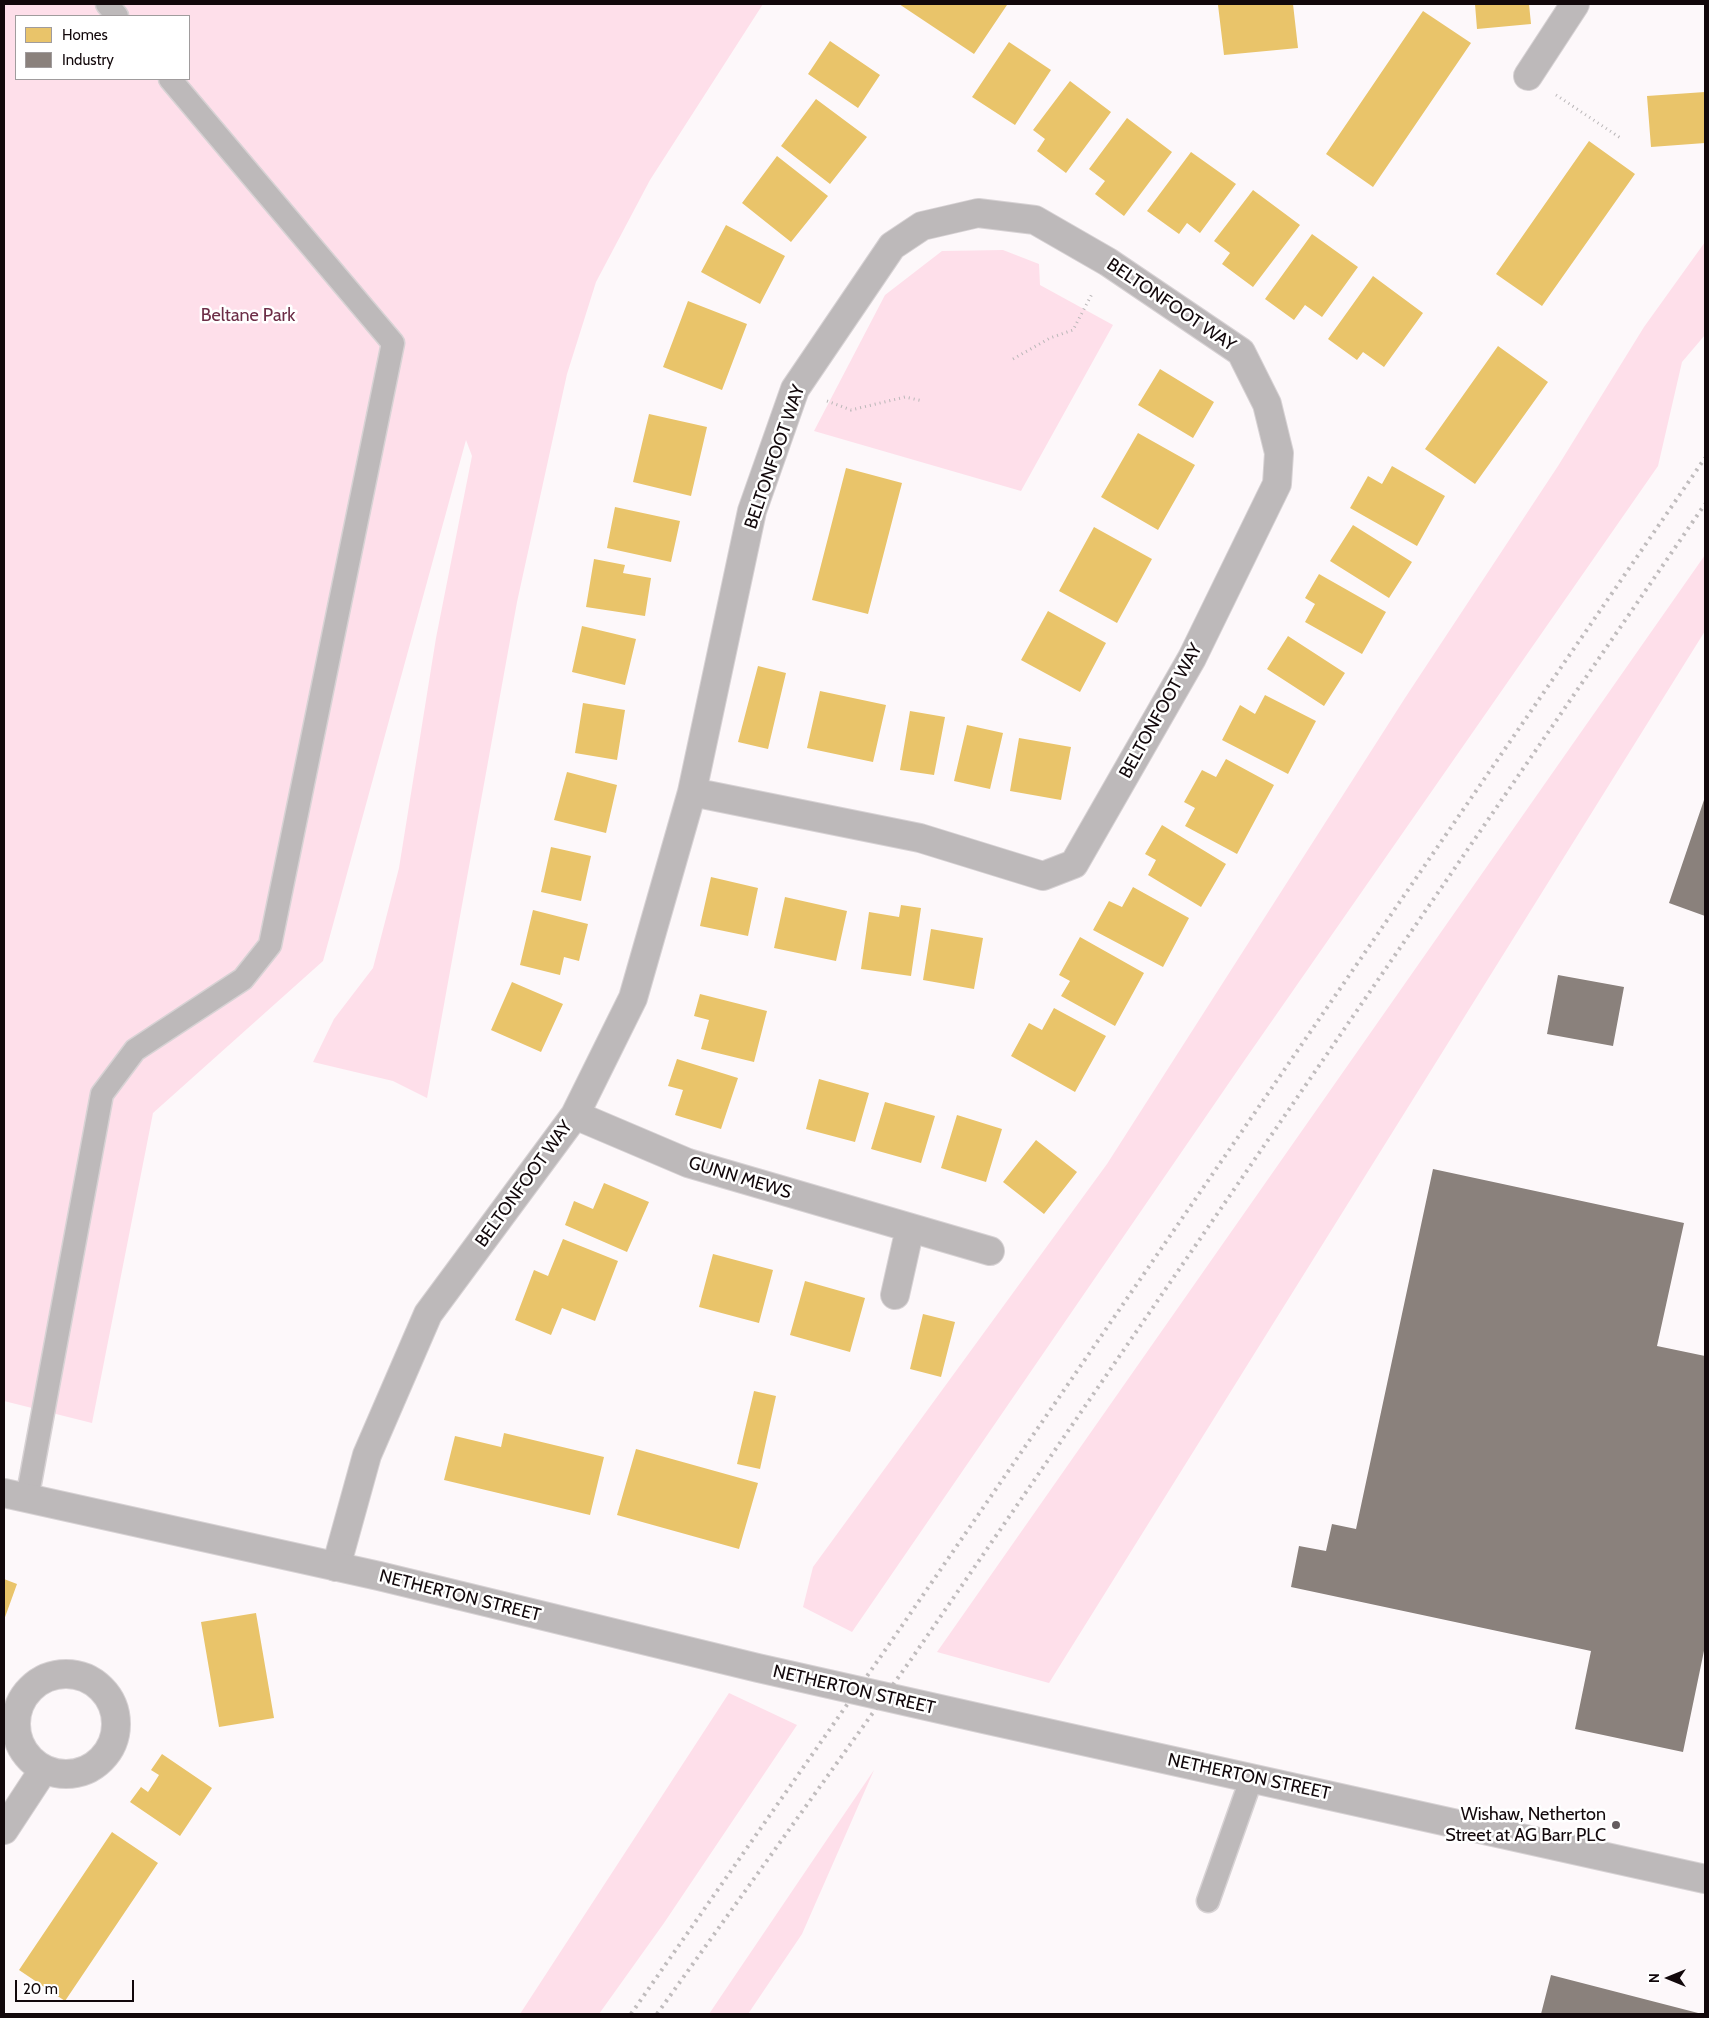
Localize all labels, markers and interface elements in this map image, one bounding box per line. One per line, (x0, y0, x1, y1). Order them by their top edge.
legend (15, 15, 190, 80)
text: Homes (62, 26, 108, 44)
text: Industry (62, 51, 114, 69)
street label: BELTONFOOT WAY (1102, 254, 1240, 356)
park label: Beltane Park (201, 305, 295, 327)
street label: BELTONFOOT WAY (740, 382, 810, 532)
street label: BELTONFOOT WAY (1115, 640, 1207, 782)
street label: BELTONFOOT WAY (471, 1117, 577, 1251)
street label: GUNN MEWS (686, 1152, 794, 1204)
street label: NETHERTON STREET (377, 1565, 543, 1627)
street label: NETHERTON STREET (771, 1661, 937, 1719)
street label: NETHERTON STREET (1166, 1749, 1332, 1805)
place label: Wishaw, Netherton Street at AG Barr PLC (1445, 1804, 1606, 1846)
marker: Wishaw, Netherton Street at AG Barr PLC (1610, 1819, 1622, 1831)
north arrow (1644, 1953, 1694, 2003)
scale bar (18, 1970, 136, 2002)
text: N (1645, 1973, 1663, 1983)
text: 20 m (23, 1980, 58, 1998)

